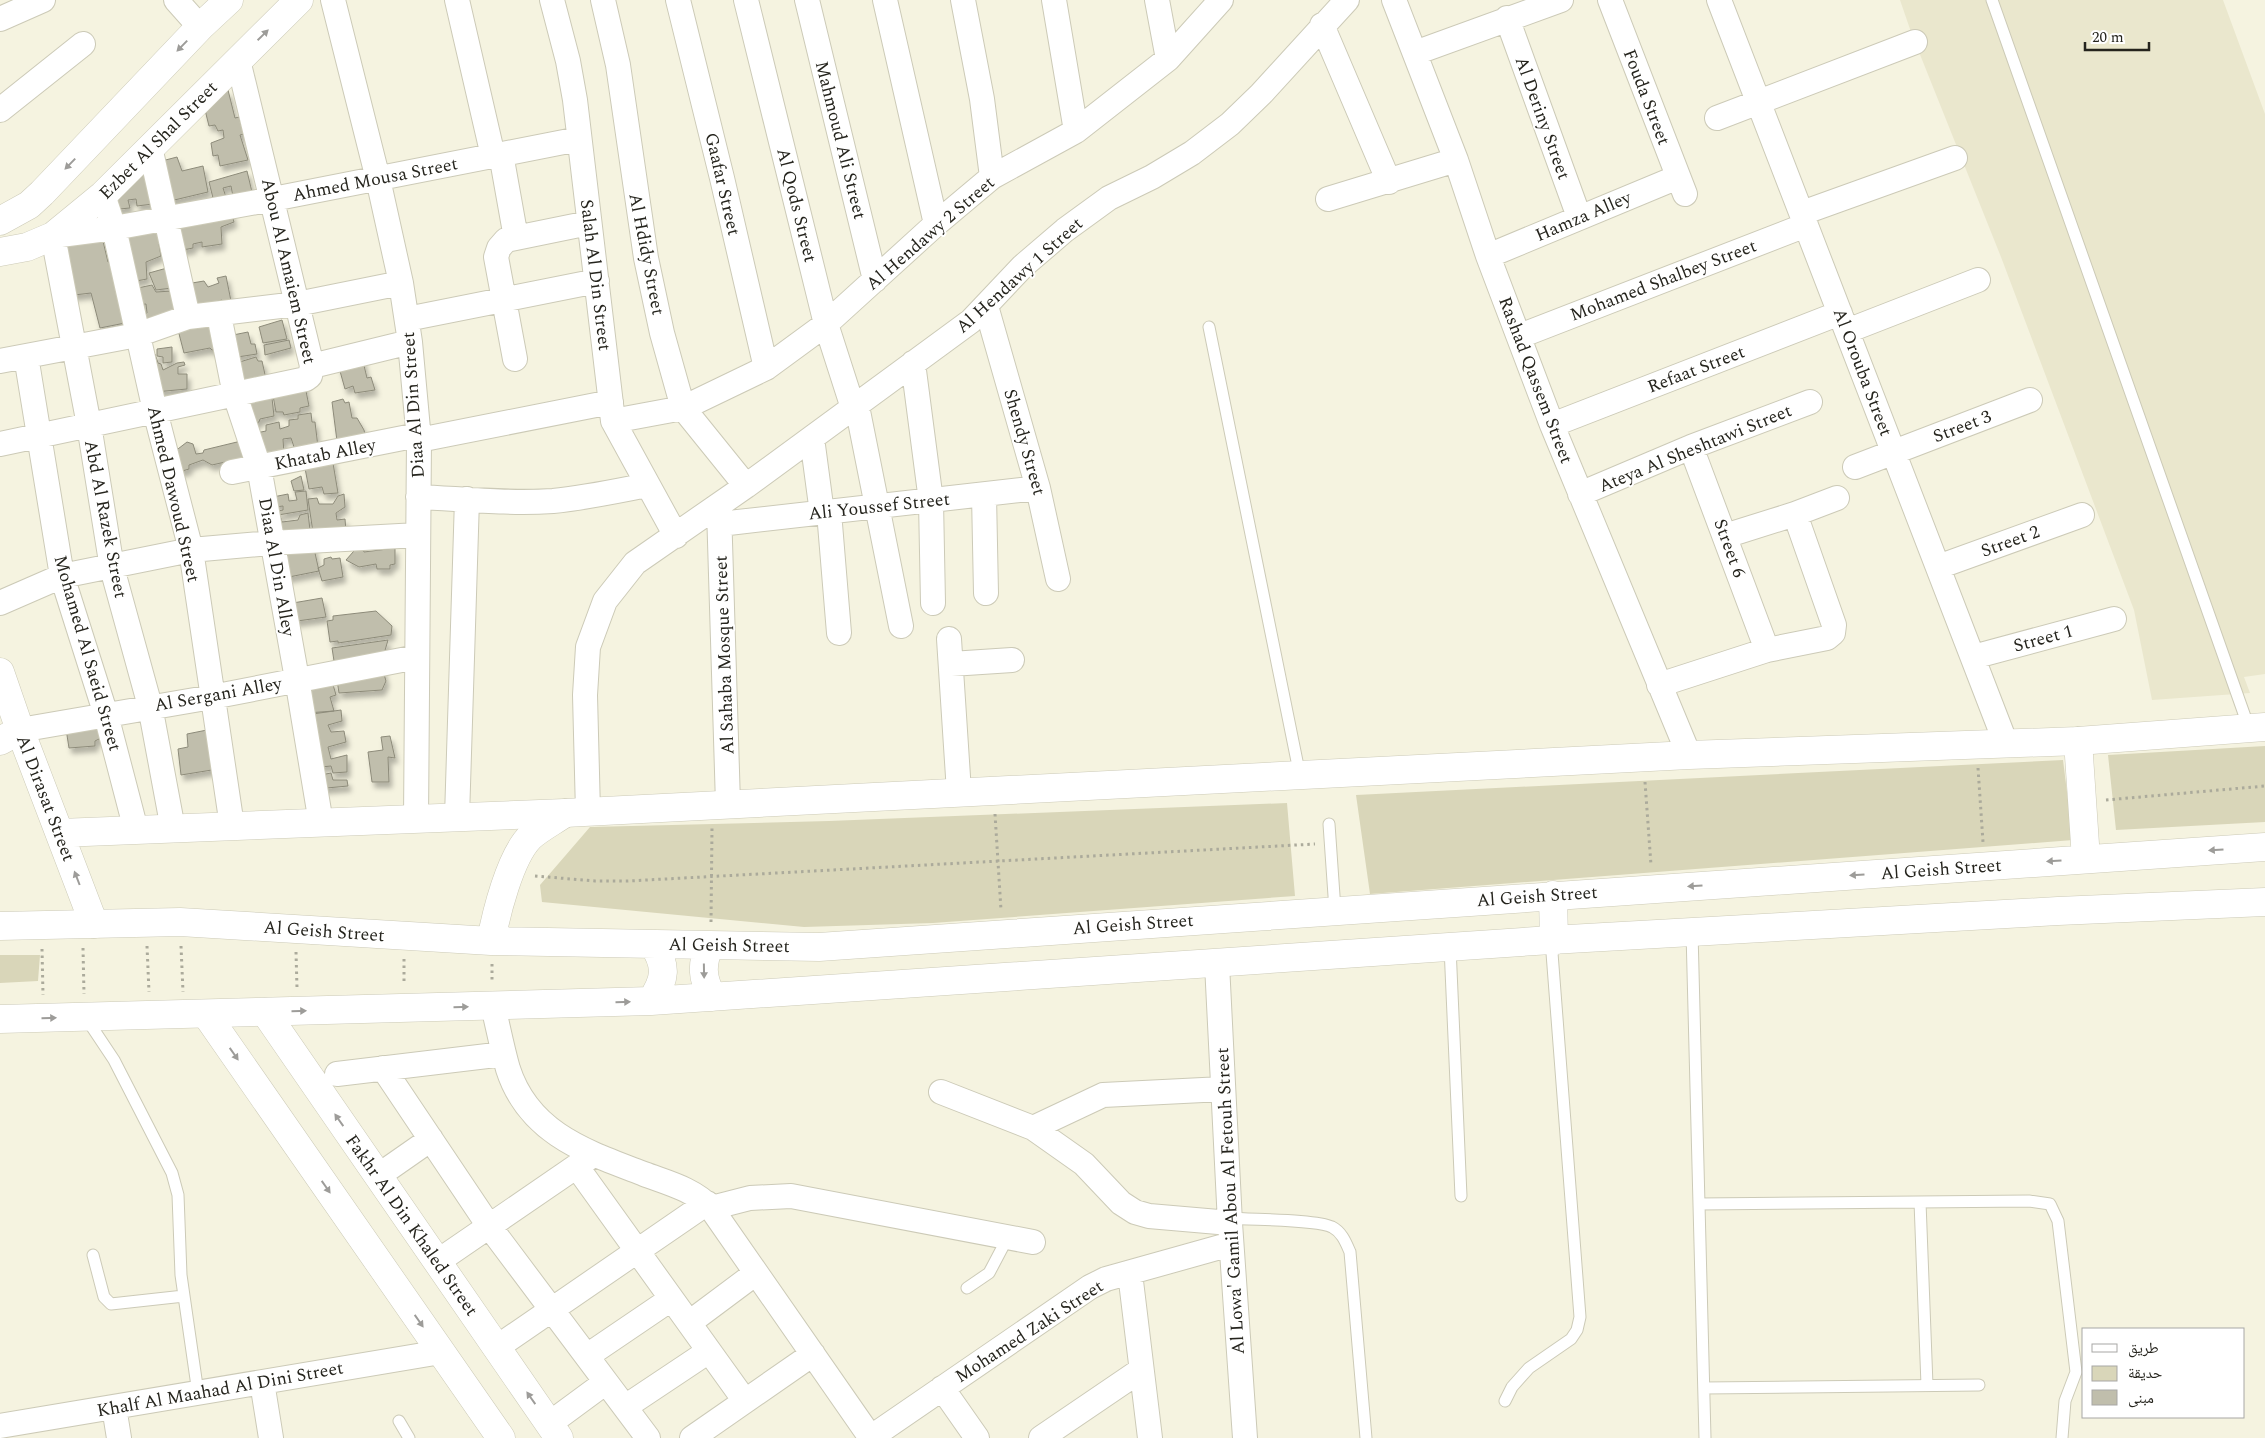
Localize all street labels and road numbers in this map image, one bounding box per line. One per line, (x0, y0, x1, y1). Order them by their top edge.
street label: Fouda Street (1616, 45, 1677, 149)
street label: Al Deriny Street (1508, 53, 1577, 184)
street label: Mahmoud Ali Street (808, 58, 873, 222)
street label: Ezbet Al Shal Street (93, 75, 224, 206)
street label: Gaafar Street (698, 130, 747, 238)
street label: Al Qods Street (769, 145, 824, 265)
street label: Ahmed Mousa Street (290, 150, 460, 209)
street label: Al Hendawy 2 Street (860, 170, 1001, 297)
street label: Abou Al Amaiem Street (254, 176, 323, 367)
street label: Hamza Alley (1531, 184, 1637, 249)
street label: Al Hdidy Street (621, 191, 672, 317)
street label: Salah Al Din Street (573, 198, 618, 352)
street label: Al Hendawy 1 Street (950, 211, 1089, 340)
street label: Mohamed Shalbey Street (1566, 232, 1760, 329)
street label: Rashad Qassem Street (1491, 293, 1580, 468)
street label: Al Orouba Street (1826, 304, 1899, 440)
street label: Diaa Al Din Street (395, 331, 432, 479)
street label: Refaat Street (1644, 338, 1749, 400)
street label: Shendy Street (996, 386, 1053, 499)
street label: Ateya Al Sheshtawi Street (1595, 397, 1796, 500)
street label: Ahmed Dawoud Street (140, 403, 207, 585)
street label: Street 3 (1929, 403, 1995, 450)
street label: Khatab Alley (272, 431, 379, 478)
street label: Abd Al Razek Street (77, 438, 134, 601)
street label: Ali Youssef Street (807, 486, 951, 527)
street label: Diaa Al Din Alley (251, 495, 302, 640)
street label: Street 6 (1706, 515, 1753, 581)
street label: Street 2 (1977, 518, 2043, 565)
street label: Mohamed Al Saeid Street (47, 552, 128, 754)
street label: Al Sahaba Mosque Street (708, 555, 741, 755)
street label: Street 1 (2010, 618, 2076, 659)
street label: Al Sergani Alley (152, 670, 285, 719)
street label: Al Dirasat Street (9, 731, 82, 865)
street label: Al Geish Street (1880, 852, 2002, 887)
street label: Al Geish Street (1476, 879, 1598, 914)
street label: Al Geish Street (1072, 907, 1194, 942)
street label: Al Geish Street (263, 914, 385, 949)
street label: Al Geish Street (668, 931, 790, 960)
street label: Al Lowa' Gamil Abou Al Fetouh Street (1209, 1047, 1252, 1355)
street label: Fakhr Al Din Khaled Street (338, 1129, 485, 1322)
street label: Mohamed Zaki Street (950, 1273, 1109, 1390)
street label: Khalf Al Maahad Al Dini Street (95, 1355, 345, 1424)

